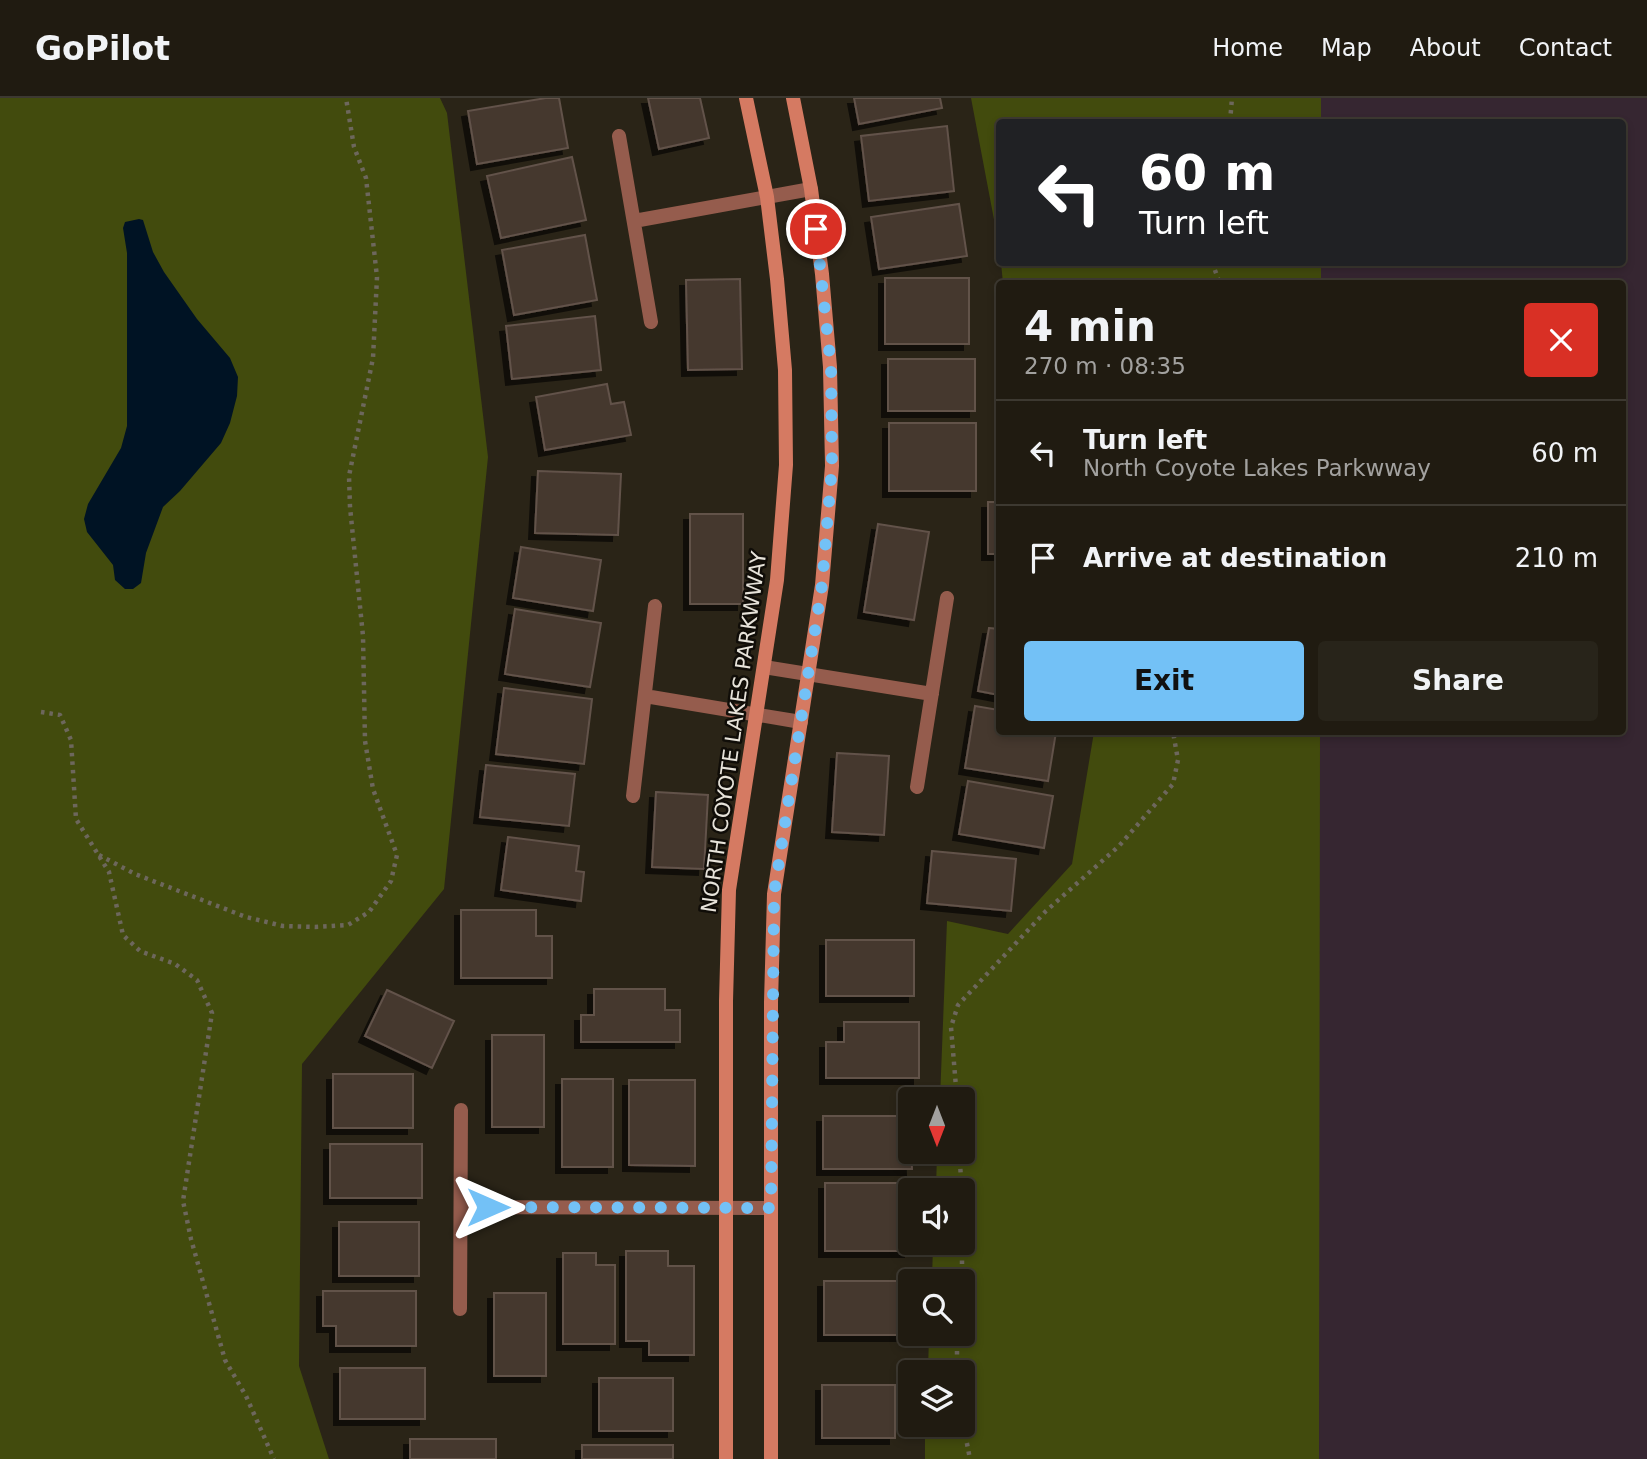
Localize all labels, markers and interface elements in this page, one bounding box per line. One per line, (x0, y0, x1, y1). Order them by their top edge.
text: GoPilot (35, 29, 170, 68)
text: Home (1212, 34, 1283, 62)
text: Map (1321, 34, 1372, 62)
text: About (1410, 34, 1481, 62)
text: Contact (1519, 34, 1612, 62)
text: 60 m (1139, 145, 1275, 202)
icon: left (1024, 147, 1115, 238)
pin (786, 199, 846, 259)
text: Turn left (1139, 204, 1269, 242)
icon: arrive (797, 210, 835, 248)
text: 4 min (1024, 302, 1156, 351)
button: close (1524, 303, 1598, 377)
text: 270 m · 08:35 (1024, 353, 1186, 379)
text: Turn left (1083, 425, 1207, 455)
icon: left (1024, 434, 1062, 472)
text: 60 m (1531, 438, 1598, 468)
text: North Coyote Lakes Parkwway (1083, 455, 1431, 481)
icon: arrive (1024, 539, 1062, 577)
text: Arrive at destination (1083, 543, 1387, 573)
text: 210 m (1515, 543, 1598, 573)
street label: NORTH COYOTE LAKES PARKWWAY (697, 550, 771, 914)
button: Exit (1024, 641, 1304, 721)
button: Share (1318, 641, 1598, 721)
north arrow (898, 1087, 975, 1164)
map controls (898, 1087, 975, 1437)
position arrow (451, 1170, 525, 1244)
button: sound (898, 1178, 975, 1255)
button: search (898, 1269, 975, 1346)
button: layers (898, 1360, 975, 1437)

